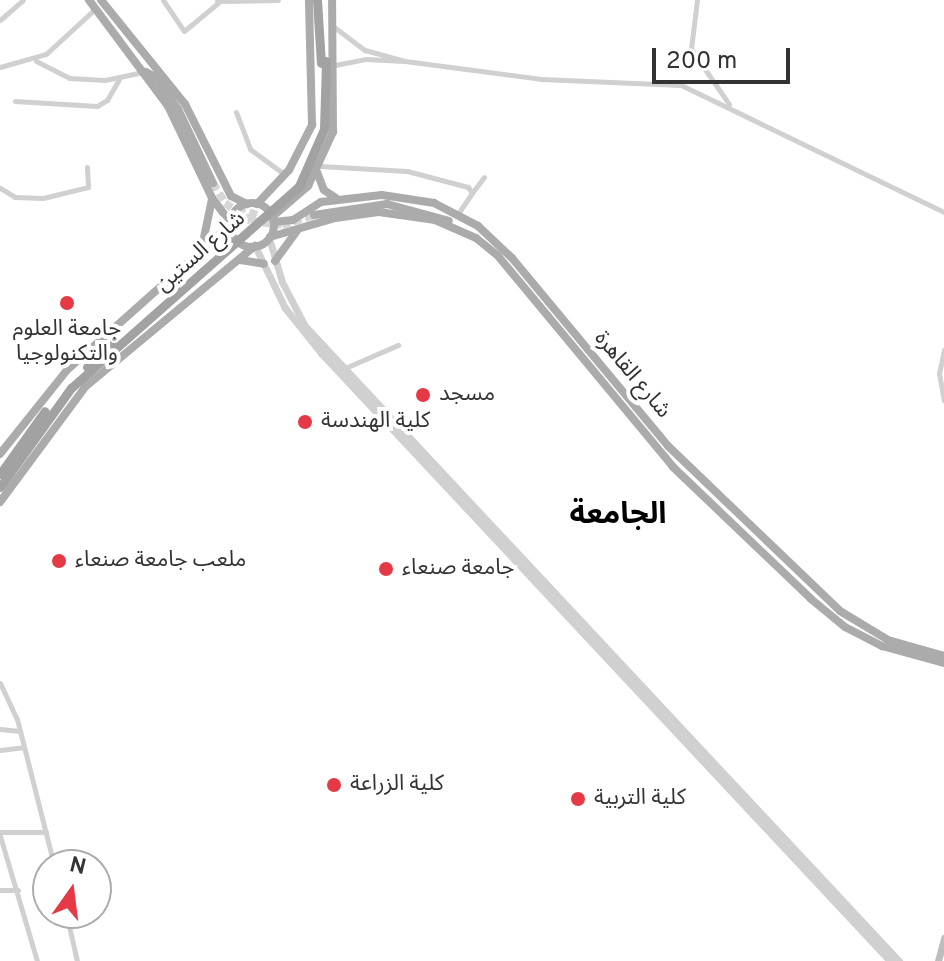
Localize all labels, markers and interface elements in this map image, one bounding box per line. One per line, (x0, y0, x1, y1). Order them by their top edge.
scale bar (656, 32, 794, 82)
text: 200 m (666, 47, 737, 77)
street label: شارع الستين (151, 206, 251, 298)
marker: جامعة العلوم والتكنولوجيا (58, 294, 76, 312)
place label: جامعة العلوم والتكنولوجيا (13, 316, 121, 368)
street label: شارع القاهرة (588, 326, 676, 424)
place label: مسجد (439, 382, 495, 408)
marker: مسجد (414, 386, 432, 404)
place label: كلية الهندسة (321, 409, 430, 435)
marker: كلية الهندسة (296, 413, 314, 431)
district label: الجامعة (570, 498, 666, 534)
place label: ملعب جامعة صنعاء (75, 548, 246, 574)
marker: ملعب جامعة صنعاء (50, 552, 68, 570)
place label: جامعة صنعاء (402, 556, 515, 582)
marker: جامعة صنعاء (377, 560, 395, 578)
place label: كلية الزراعة (350, 772, 444, 798)
marker: كلية الزراعة (325, 776, 343, 794)
place label: كلية التربية (594, 786, 686, 812)
marker: كلية التربية (569, 790, 587, 808)
north arrow (32, 849, 112, 929)
text: N (67, 852, 88, 882)

